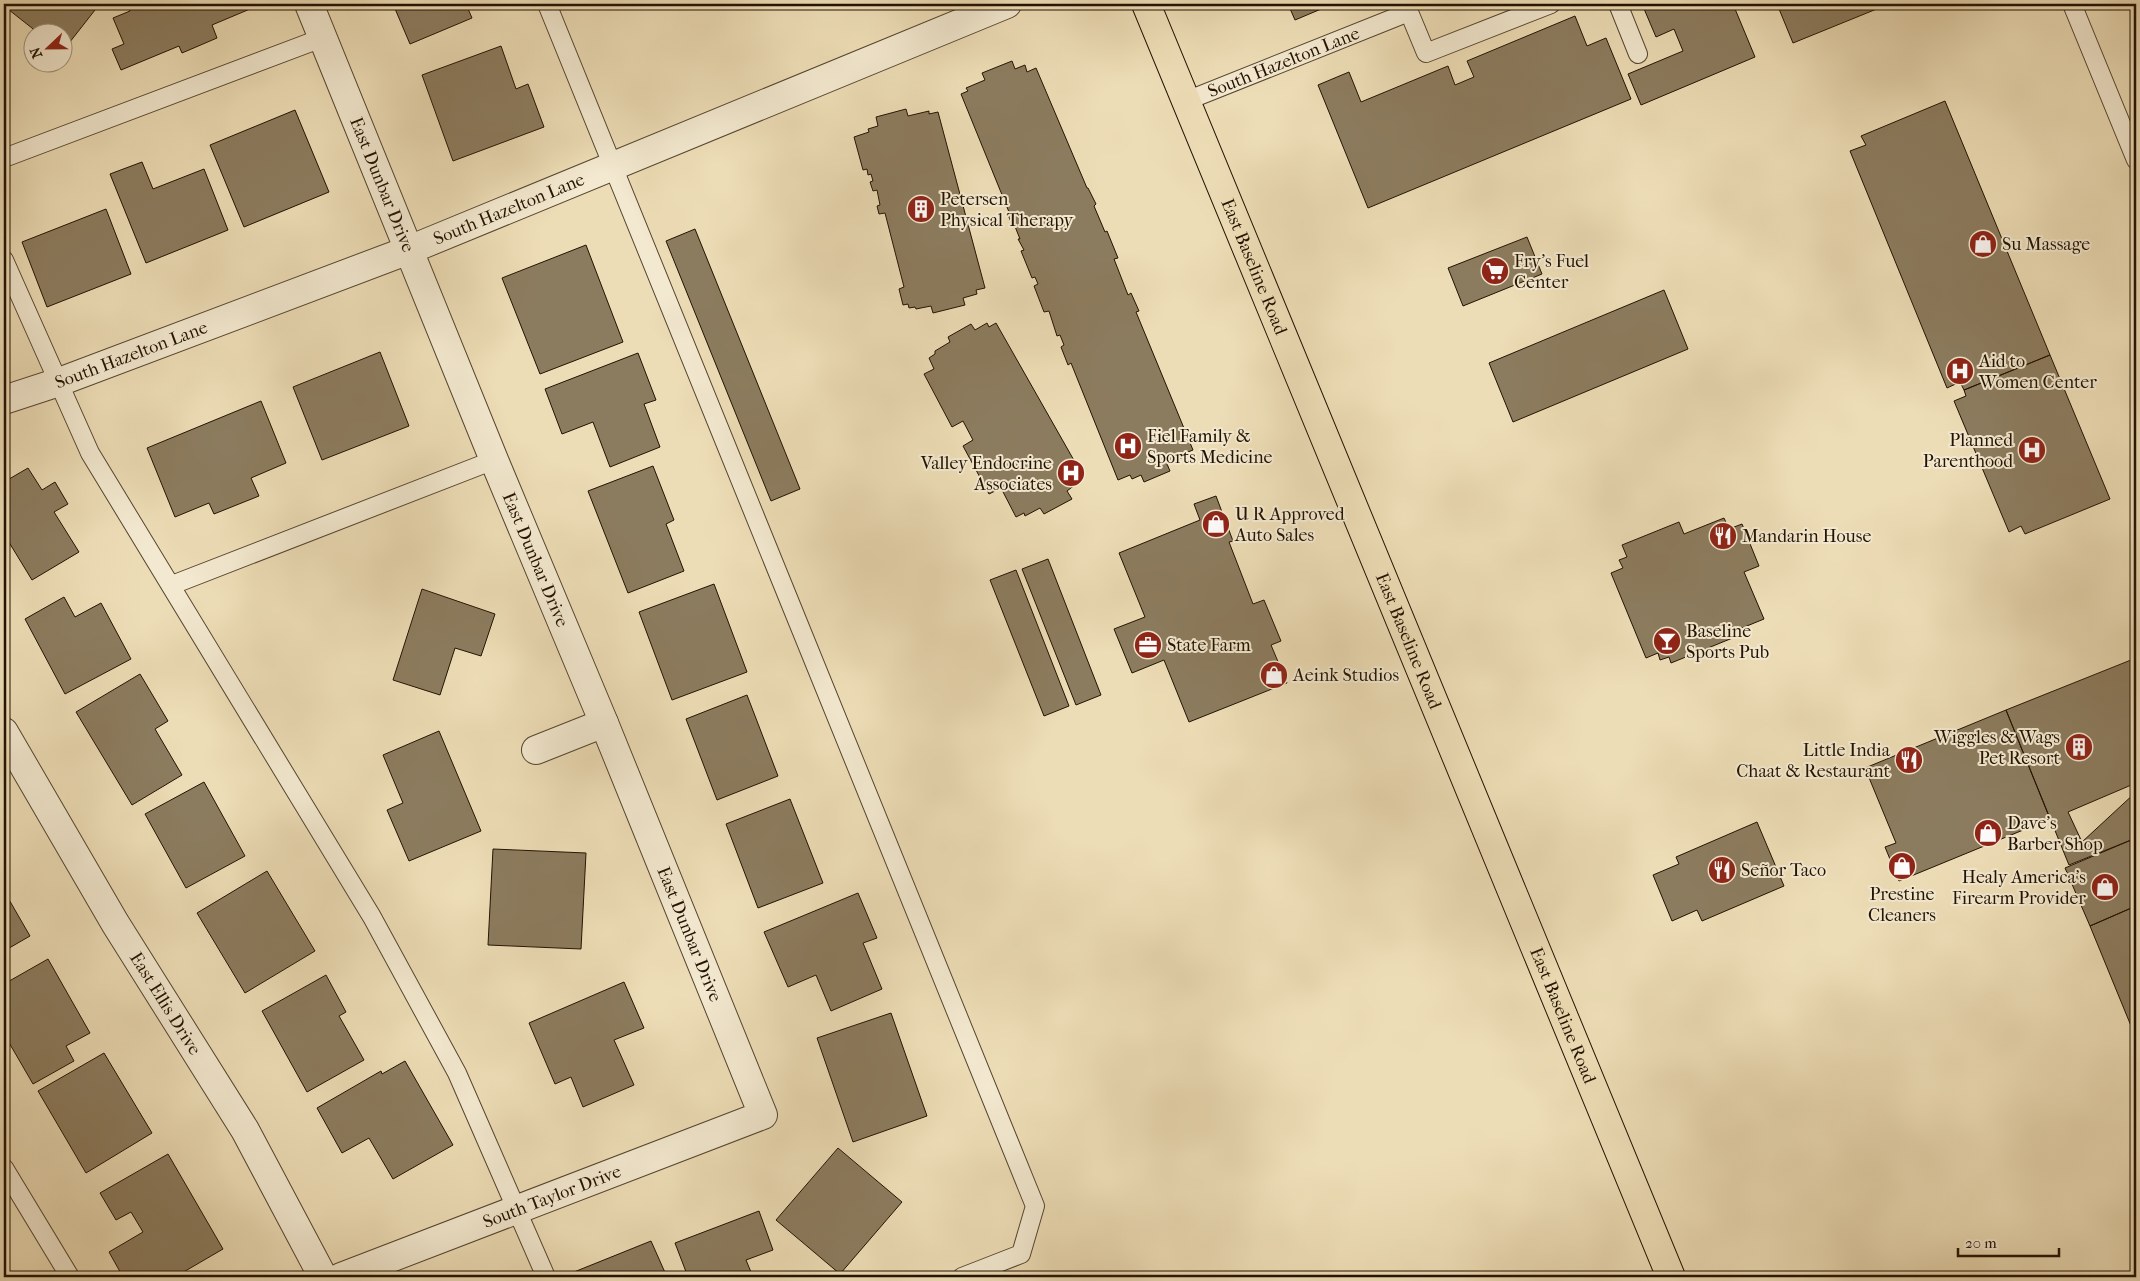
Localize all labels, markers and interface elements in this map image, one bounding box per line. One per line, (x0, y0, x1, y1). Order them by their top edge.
north arrow (22, 22, 72, 72)
street label: South Hazelton Lane (1205, 22, 1362, 102)
text: N (26, 44, 46, 61)
street label: East Dunbar Drive (346, 114, 419, 255)
street label: South Hazelton Lane (430, 168, 588, 249)
place label: Petersen Physical Therapy (940, 189, 1075, 231)
building icon: Petersen Physical Therapy (906, 194, 936, 224)
street label: East Baseline Road (1217, 195, 1292, 338)
shop icon: Su Massage (1968, 229, 1998, 259)
place label: Su Massage (2002, 234, 2090, 255)
place label: Fry's Fuel Center (1514, 251, 1589, 293)
supermarket icon: Fry's Fuel Center (1480, 256, 1510, 286)
street label: South Hazelton Lane (52, 316, 210, 393)
place label: Aid to Women Center (1978, 351, 2097, 393)
hospital icon: Aid to Women Center (1945, 356, 1975, 386)
place label: Fiel Family & Sports Medicine (1147, 426, 1273, 468)
place label: Planned Parenthood (1923, 430, 2013, 472)
hospital icon: Fiel Family & Sports Medicine (1113, 431, 1143, 461)
hospital icon: Planned Parenthood (2017, 435, 2047, 465)
place label: Valley Endocrine Associates (920, 453, 1052, 495)
hospital icon: Valley Endocrine Associates (1056, 458, 1086, 488)
street label: East Dunbar Drive (498, 489, 573, 630)
place label: U R Approved Auto Sales (1234, 504, 1345, 546)
shop icon: U R Approved Auto Sales (1201, 509, 1231, 539)
restaurant icon: Mandarin House (1708, 521, 1738, 551)
place label: Mandarin House (1742, 526, 1871, 547)
street label: East Baseline Road (1371, 570, 1446, 712)
place label: Baseline Sports Pub (1686, 621, 1769, 663)
bar icon: Baseline Sports Pub (1652, 626, 1682, 656)
office icon: State Farm (1133, 630, 1163, 660)
place label: State Farm (1167, 635, 1251, 656)
shop icon: Aeink Studios (1259, 660, 1289, 690)
place label: Aeink Studios (1292, 665, 1399, 686)
place label: Wiggles & Wags Pet Resort (1933, 727, 2061, 769)
building icon: Wiggles & Wags Pet Resort (2064, 732, 2094, 762)
place label: Little India Chaat & Restaurant (1736, 740, 1891, 782)
restaurant icon: Little India Chaat & Restaurant (1894, 745, 1924, 775)
place label: Dave's Barber Shop (2007, 813, 2103, 855)
shop icon: Dave's Barber Shop (1973, 818, 2003, 848)
shop icon: Prestine Cleaners (1887, 851, 1917, 881)
restaurant icon: Señor Taco (1707, 855, 1737, 885)
place label: Señor Taco (1741, 860, 1826, 881)
street label: East Dunbar Drive (653, 864, 726, 1005)
place label: Healy America's Firearm Provider (1952, 867, 2086, 909)
shop icon: Healy America's Firearm Provider (2090, 872, 2120, 902)
place label: Prestine Cleaners (1868, 884, 1936, 926)
street label: East Baseline Road (1526, 944, 1601, 1087)
street label: East Ellis Drive (126, 948, 206, 1059)
street label: South Taylor Drive (480, 1161, 624, 1233)
scale bar (1958, 1226, 2059, 1258)
text: 20 m (1965, 1234, 1997, 1252)

